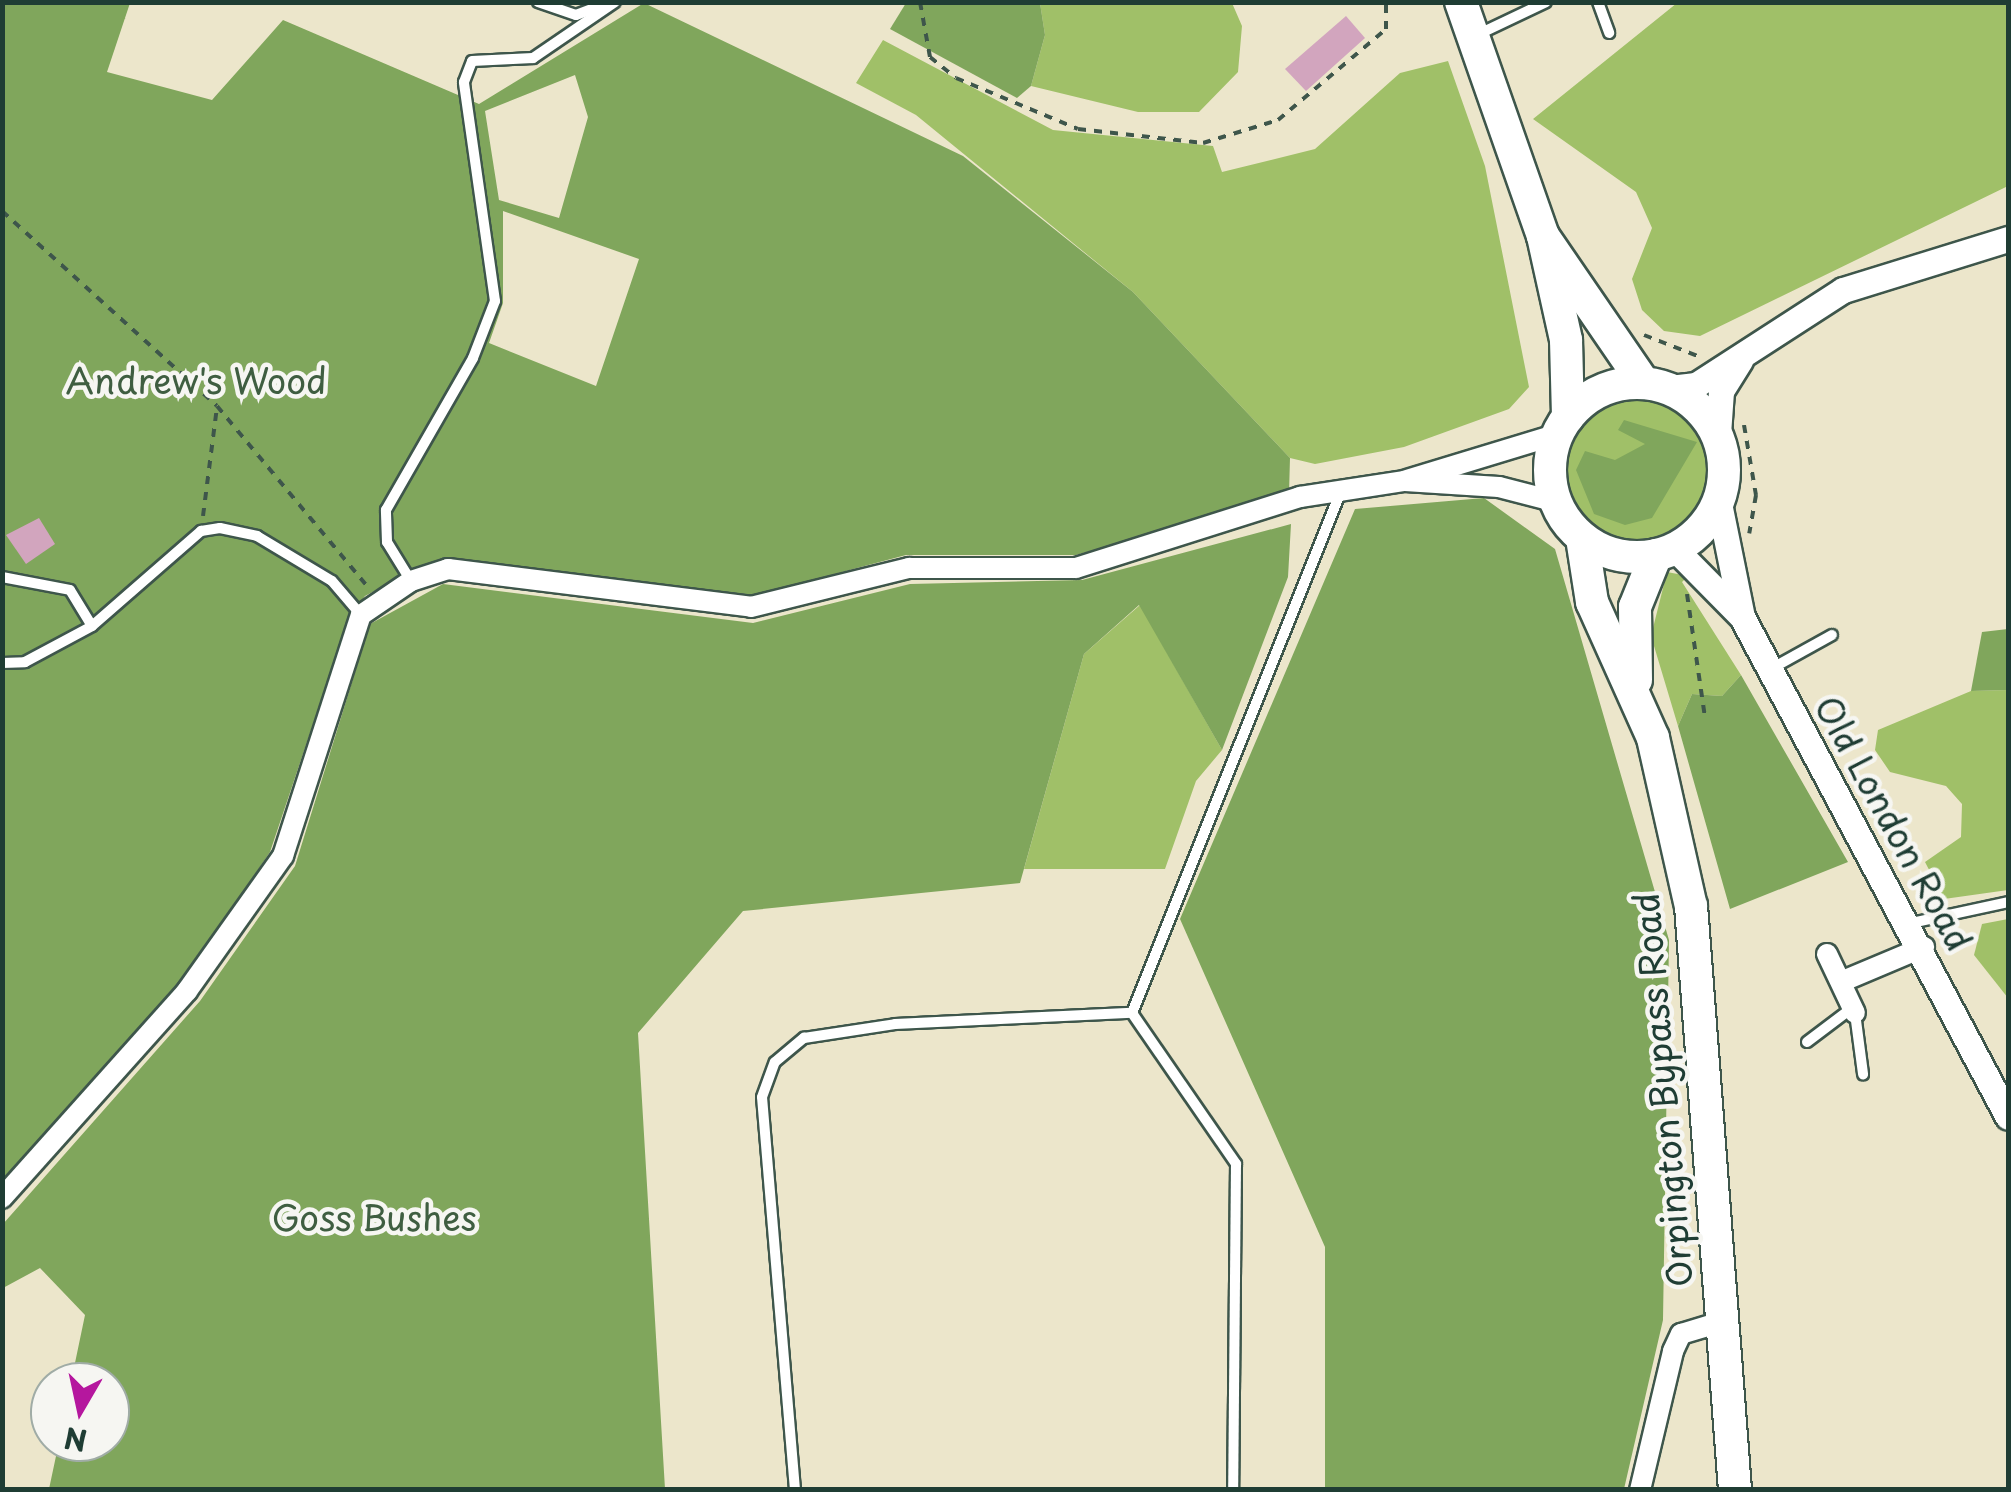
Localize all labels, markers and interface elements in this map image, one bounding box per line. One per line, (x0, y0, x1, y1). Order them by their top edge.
park label: Andrew's Wood (65, 359, 327, 401)
street label: Old London Road (1806, 687, 1982, 959)
street label: Orpington Bypass Road (1624, 892, 1700, 1288)
park label: Goss Bushes (270, 1196, 478, 1238)
north arrow (30, 1362, 130, 1462)
text: N (61, 1417, 90, 1463)

